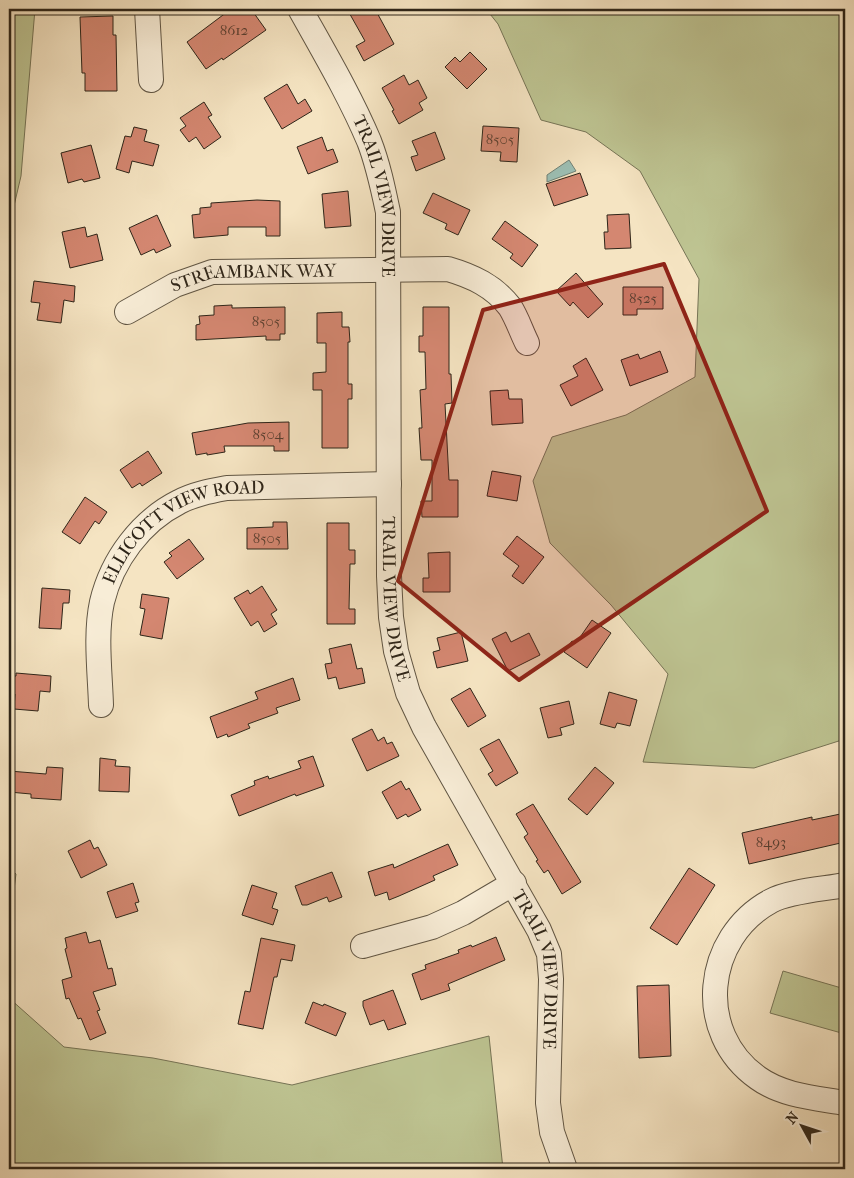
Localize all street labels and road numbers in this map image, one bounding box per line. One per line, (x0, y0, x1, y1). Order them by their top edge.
street label: TRAIL VIEW DRIVE (348, 112, 400, 278)
street label: STREAMBANK WAY (168, 260, 337, 296)
street label: ELLICOTT VIEW ROAD (98, 477, 265, 587)
street label: TRAIL VIEW DRIVE (378, 516, 415, 684)
street label: TRAIL VIEW DRIVE (508, 886, 562, 1050)

